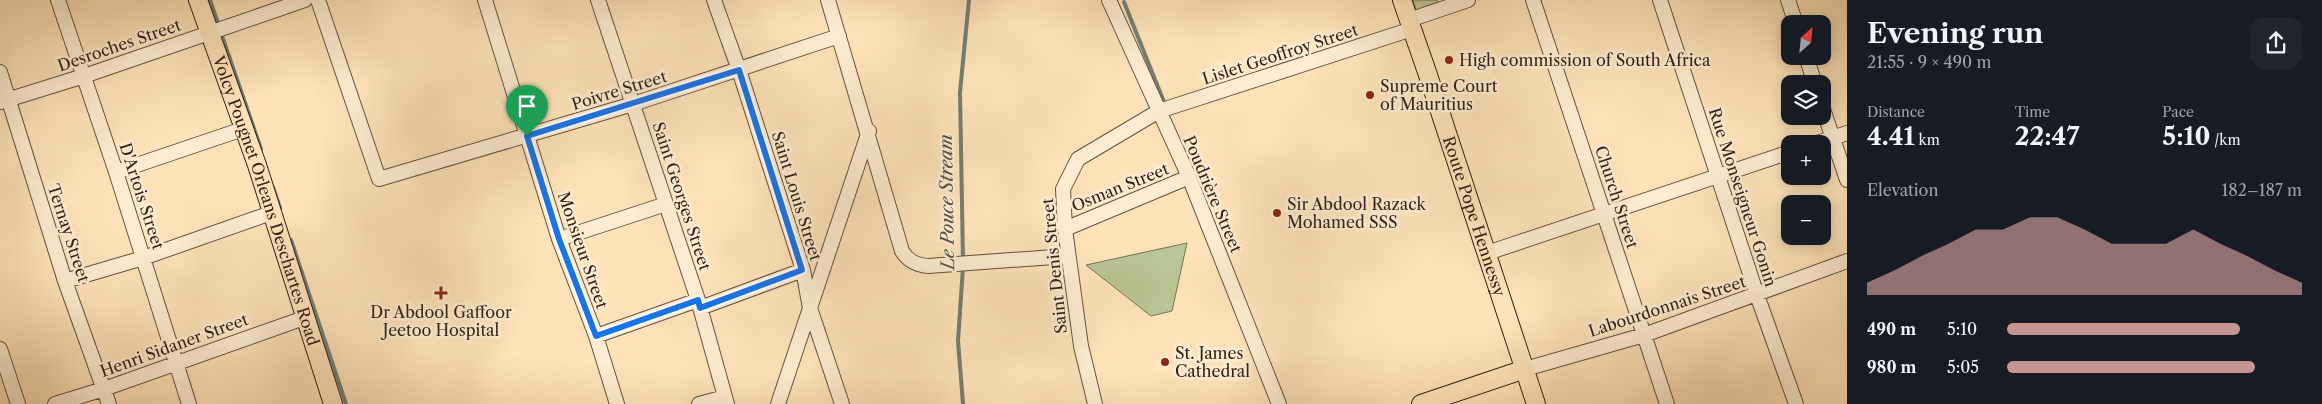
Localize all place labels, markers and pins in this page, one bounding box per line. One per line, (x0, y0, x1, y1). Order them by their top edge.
place label: High commission of South Africa (1459, 50, 1711, 70)
marker: High commission of South Africa (1443, 54, 1455, 66)
place label: Supreme Court of Mauritius (1380, 76, 1498, 114)
pin (506, 85, 548, 136)
marker: Supreme Court of Mauritius (1364, 89, 1376, 101)
place label: Sir Abdool Razack Mohamed SSS (1287, 194, 1427, 232)
marker: Sir Abdool Razack Mohamed SSS (1271, 207, 1283, 219)
marker: Dr Abdool Gaffoor Jeetoo Hospital (434, 286, 448, 300)
place label: Dr Abdool Gaffoor Jeetoo Hospital (370, 302, 512, 340)
place label: St. James Cathedral (1175, 343, 1250, 381)
marker: St. James Cathedral (1159, 356, 1171, 368)

